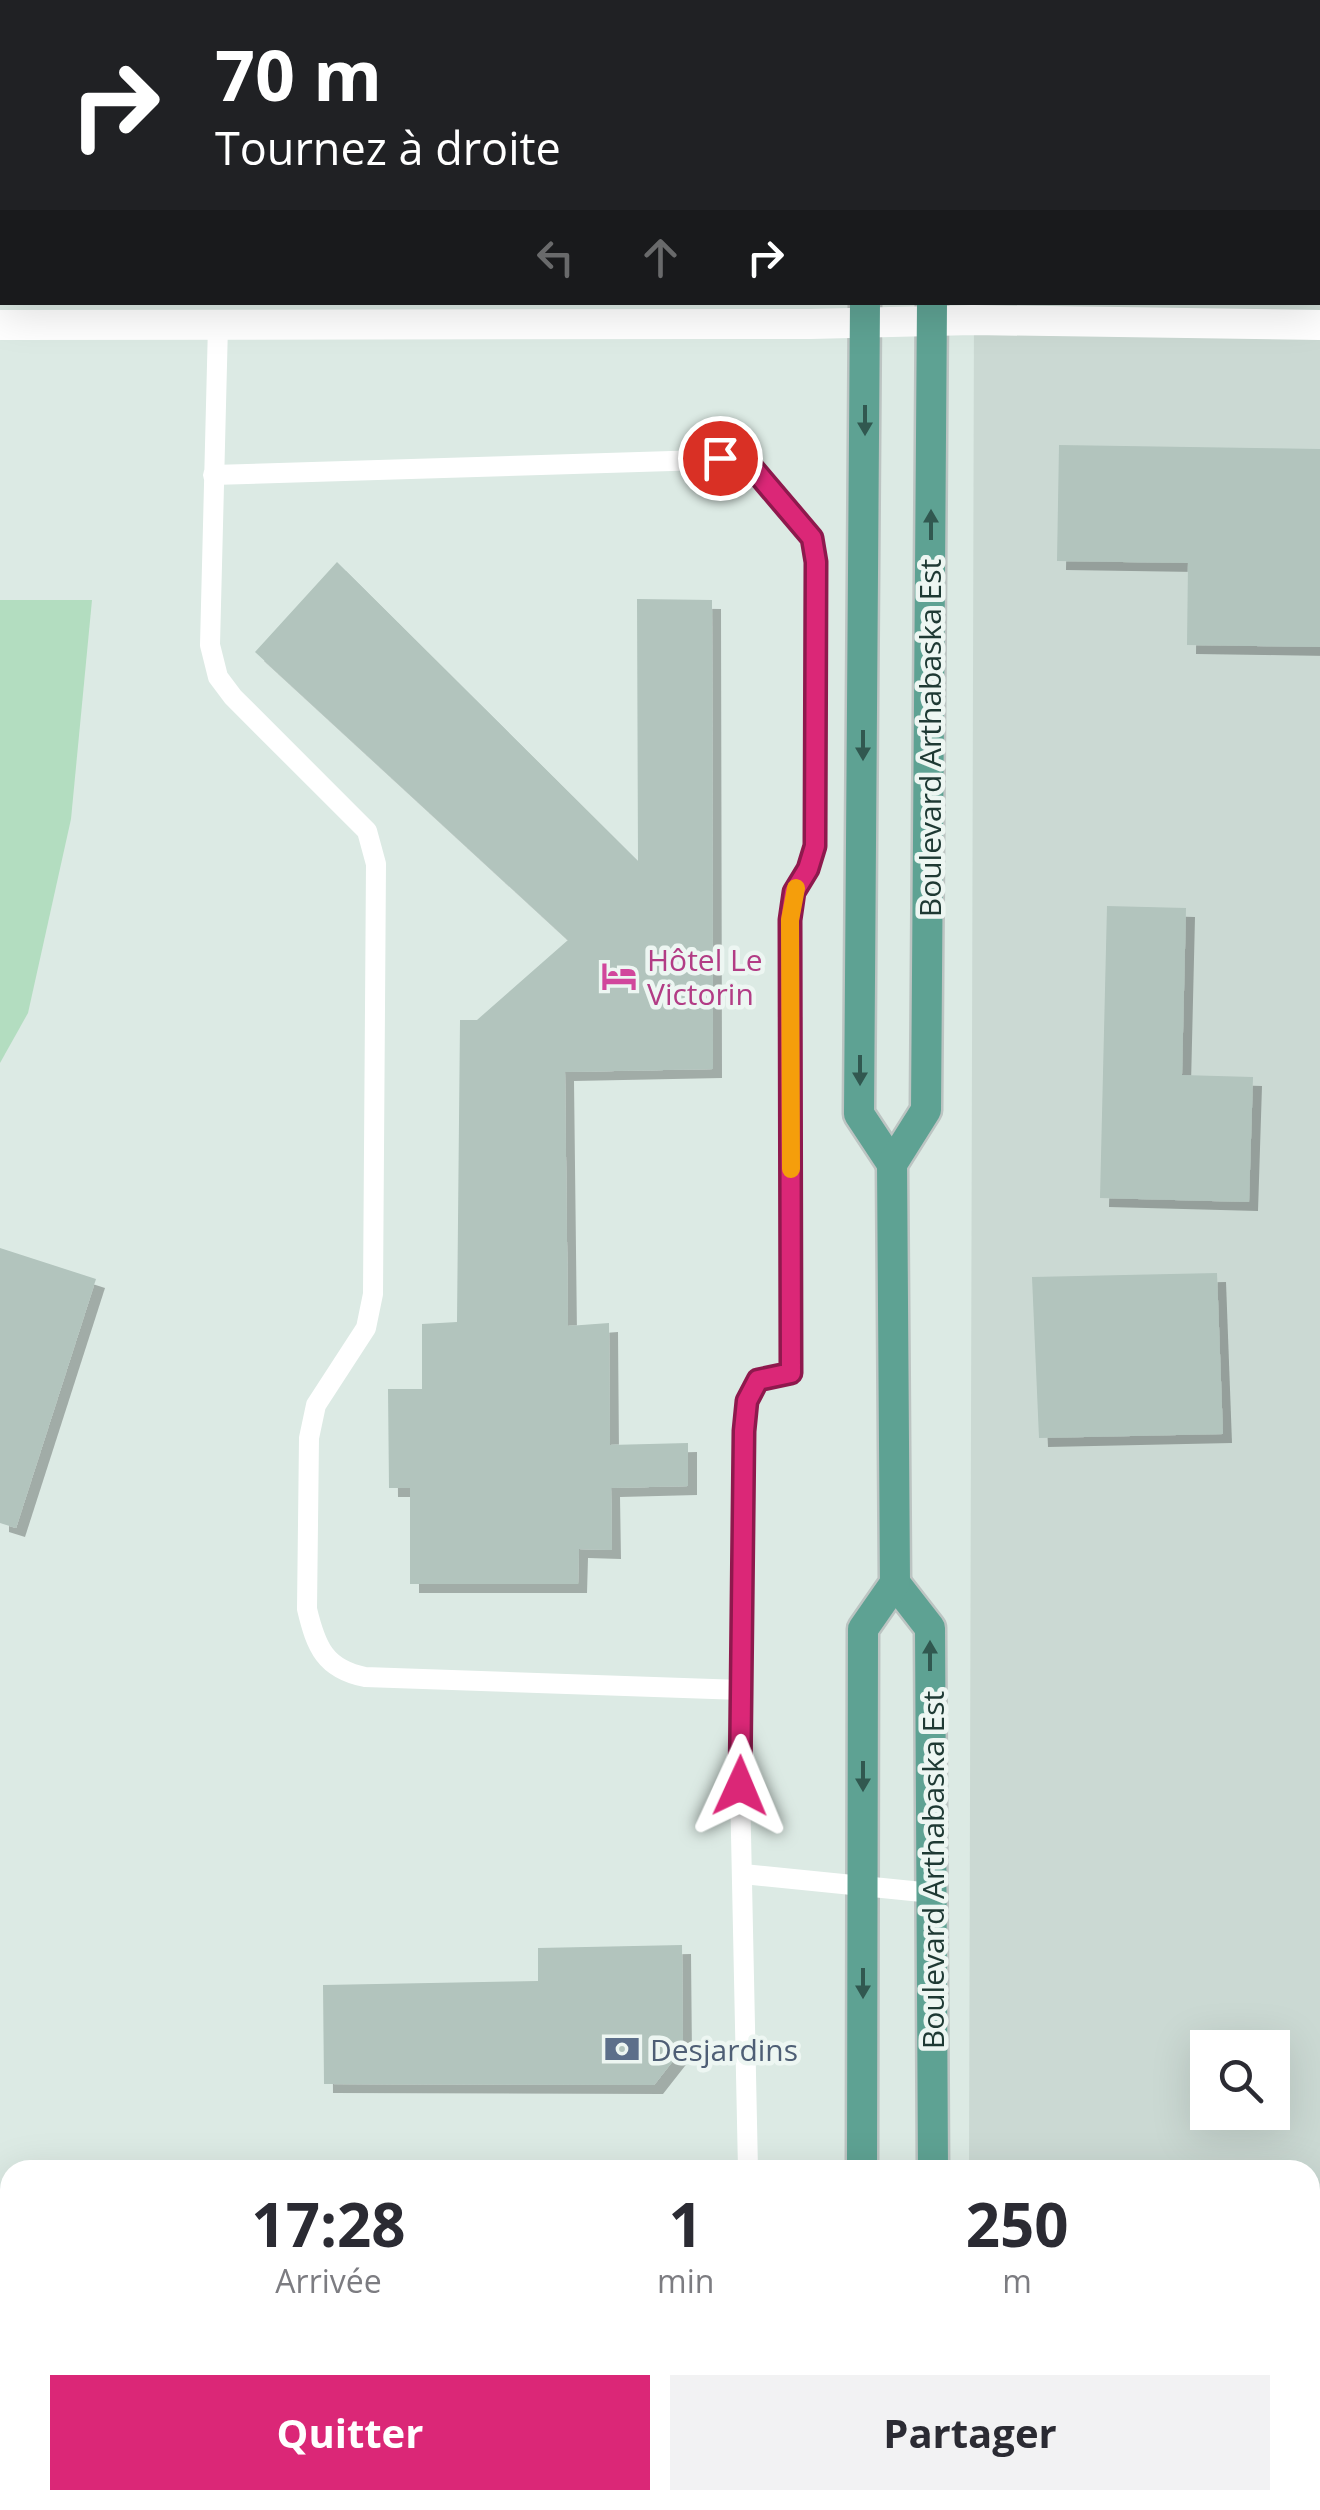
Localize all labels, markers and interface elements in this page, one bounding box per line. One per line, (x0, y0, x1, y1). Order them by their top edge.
text: 70 m (215, 26, 382, 122)
icon: right (50, 40, 180, 170)
text: Tournez à droite (215, 117, 561, 178)
icon: left (528, 230, 583, 285)
icon: ahead (633, 230, 688, 285)
icon: right (738, 230, 793, 285)
one-way arrow (857, 404, 873, 436)
pin (678, 416, 763, 501)
icon: arrive (693, 431, 748, 486)
one-way arrow (923, 508, 939, 540)
street label: Boulevard Arthabaska Est (909, 559, 950, 917)
one-way arrow (854, 729, 870, 761)
place label: Hôtel Le Victorin (647, 939, 763, 1014)
hotel icon: Hôtel Le Victorin (600, 957, 638, 995)
one-way arrow (852, 1054, 868, 1086)
one-way arrow (922, 1639, 938, 1671)
street label: Boulevard Arthabaska Est (912, 1691, 953, 2049)
position arrow (688, 1734, 792, 1838)
one-way arrow (855, 1760, 871, 1792)
one-way arrow (855, 1967, 871, 1999)
place label: Desjardins (650, 2029, 798, 2070)
bank icon: Desjardins (603, 2030, 641, 2068)
map controls (1190, 2030, 1290, 2130)
button: search (1190, 2030, 1290, 2130)
text: 17:28 (251, 2183, 406, 2265)
text: 1 (669, 2183, 703, 2265)
text: 250 (966, 2183, 1069, 2265)
text: Arrivée (275, 2259, 382, 2302)
text: min (657, 2259, 714, 2302)
text: m (1002, 2259, 1032, 2302)
button: Quitter (50, 2375, 650, 2490)
button: Partager (670, 2375, 1270, 2490)

